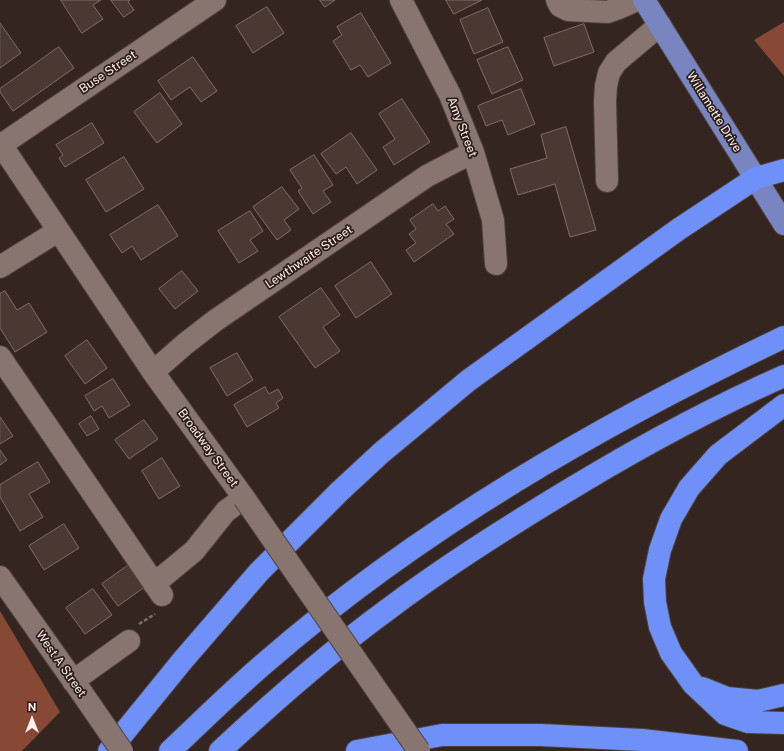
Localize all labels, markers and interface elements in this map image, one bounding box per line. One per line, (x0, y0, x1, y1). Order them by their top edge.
street label: Buse Street (77, 48, 139, 96)
street label: Willamette Drive (683, 69, 745, 155)
street label: Amy Street (444, 95, 480, 159)
street label: Lewthwaite Street (263, 222, 355, 292)
street label: Broadway Street (175, 406, 241, 490)
street label: West A Street (33, 628, 89, 700)
north arrow (12, 699, 52, 739)
text: N (28, 701, 36, 713)

